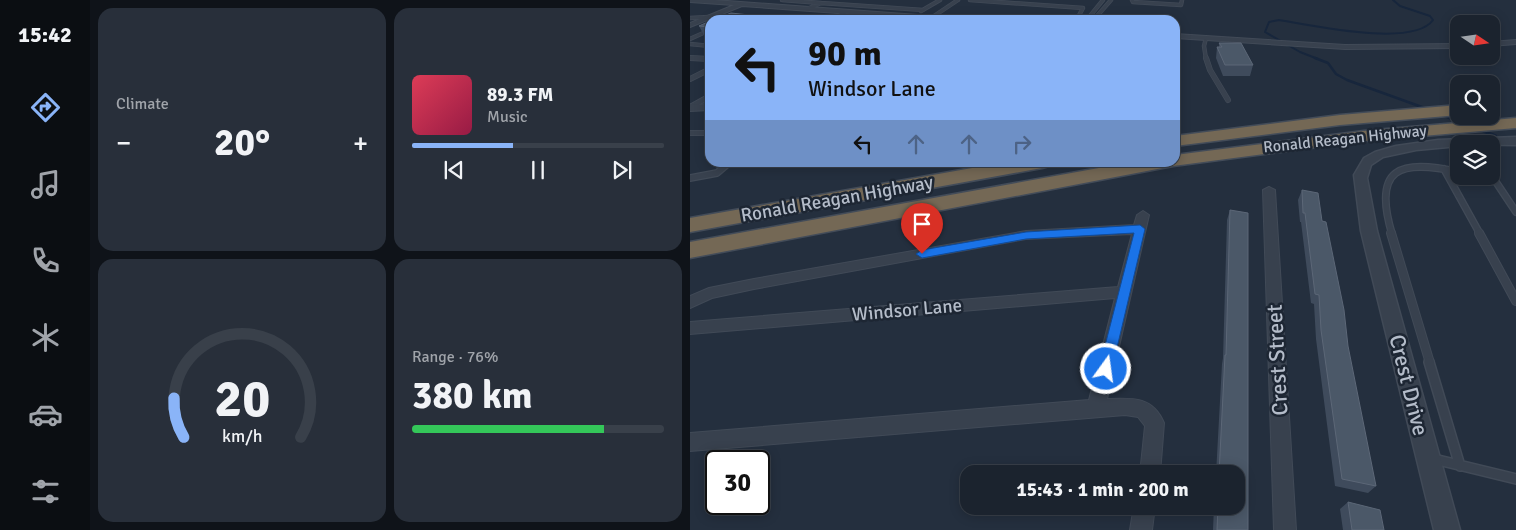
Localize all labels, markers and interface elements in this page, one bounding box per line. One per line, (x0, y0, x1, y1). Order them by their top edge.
north arrow (1450, 15, 1500, 65)
map controls (1450, 15, 1500, 185)
text: 15:42 (18, 21, 72, 48)
text: 90 m (808, 32, 882, 75)
icon: left (725, 35, 790, 100)
text: Windsor Lane (808, 75, 936, 102)
button: search (1450, 75, 1500, 125)
text: 89.3 FM (487, 83, 553, 107)
icon: directions (28, 90, 63, 125)
text: Climate (116, 94, 169, 114)
text: Music (487, 107, 528, 127)
text: 20° (214, 119, 270, 166)
street label: Ronald Reagan Highway (1262, 120, 1428, 158)
text: − (116, 126, 131, 160)
text: + (353, 126, 368, 160)
icon: left (849, 130, 877, 158)
icon: ahead (902, 130, 930, 158)
icon: ahead (955, 130, 983, 158)
icon: right (1008, 130, 1036, 158)
button: layers (1450, 135, 1500, 185)
icon: previous (440, 156, 468, 184)
icon: pause (524, 156, 552, 184)
icon: next (608, 156, 636, 184)
icon: music (28, 167, 63, 202)
street label: Ronald Reagan Highway (739, 170, 935, 228)
pin (901, 203, 943, 254)
icon: arrive (908, 210, 936, 238)
icon: phone (28, 243, 63, 278)
street label: Windsor Lane (851, 293, 963, 327)
street label: Crest Street (1261, 303, 1293, 416)
icon: climate (28, 320, 63, 355)
street label: Crest Drive (1383, 332, 1435, 438)
position arrow (1079, 342, 1131, 394)
text: Range · 76% (412, 347, 498, 367)
text: 20 (214, 367, 270, 431)
text: 380 km (412, 372, 533, 419)
icon: car (28, 397, 63, 432)
text: km/h (222, 425, 262, 447)
speed limit sign: 30 (705, 450, 770, 515)
icon: filters (28, 474, 63, 509)
text: 15:43 · 1 min · 200 m (1016, 478, 1189, 502)

